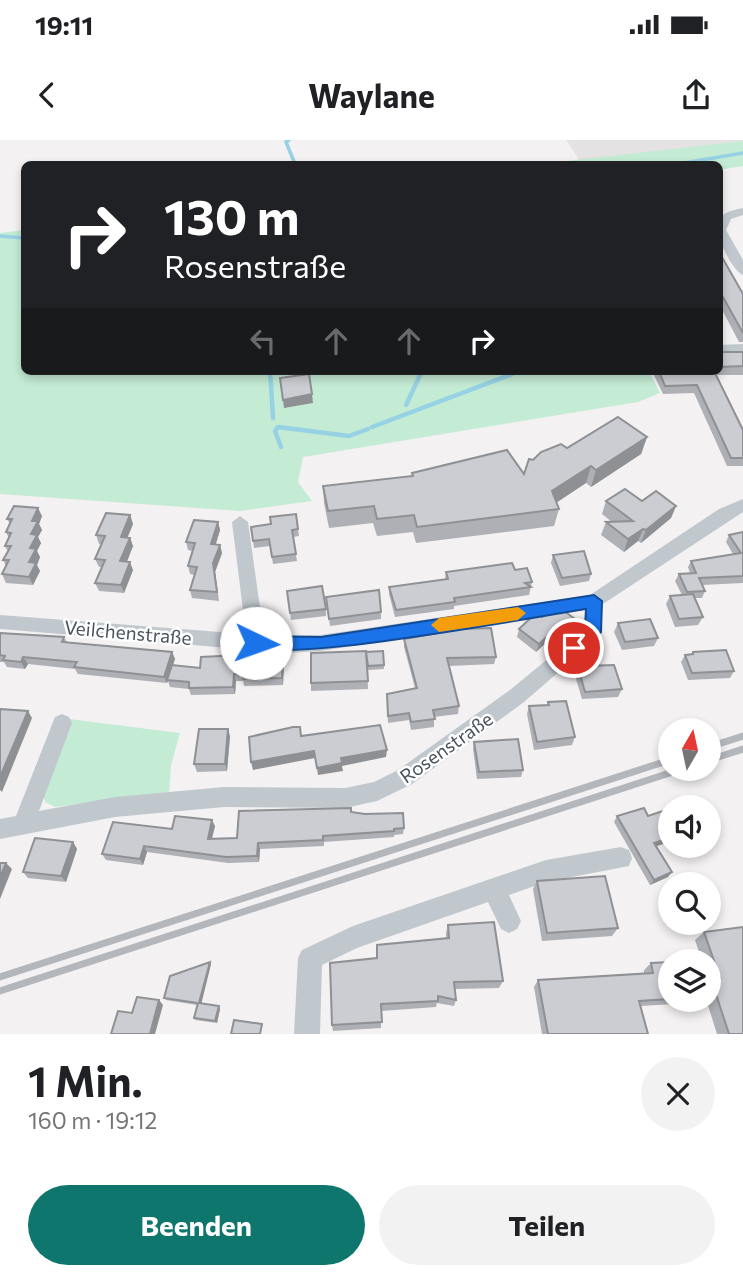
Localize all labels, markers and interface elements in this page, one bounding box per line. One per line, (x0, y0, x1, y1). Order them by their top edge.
text: 19:11 (35, 9, 93, 40)
text: Waylane (308, 75, 435, 115)
icon: back (28, 76, 66, 114)
icon: share (677, 76, 715, 114)
text: 130 m (164, 185, 299, 245)
icon: right (49, 189, 140, 280)
text: Rosenstraße (164, 245, 346, 285)
icon: left (244, 322, 282, 360)
icon: ahead (317, 322, 355, 360)
icon: ahead (390, 322, 428, 360)
icon: right (463, 322, 501, 360)
position arrow (219, 606, 293, 680)
street label: Veilchenstraße (63, 615, 193, 649)
pin (544, 618, 604, 678)
icon: arrive (555, 629, 593, 667)
street label: Rosenstraße (395, 707, 497, 787)
north arrow (658, 718, 721, 780)
map controls (658, 718, 721, 1012)
button: sound (658, 795, 721, 858)
button: search (658, 872, 721, 935)
button: layers (658, 949, 721, 1012)
text: 1 Min. (28, 1054, 143, 1106)
button: close (641, 1057, 715, 1131)
text: 160 m · 19:12 (28, 1106, 157, 1134)
button: Beenden (28, 1185, 365, 1265)
button: Teilen (379, 1185, 715, 1265)

